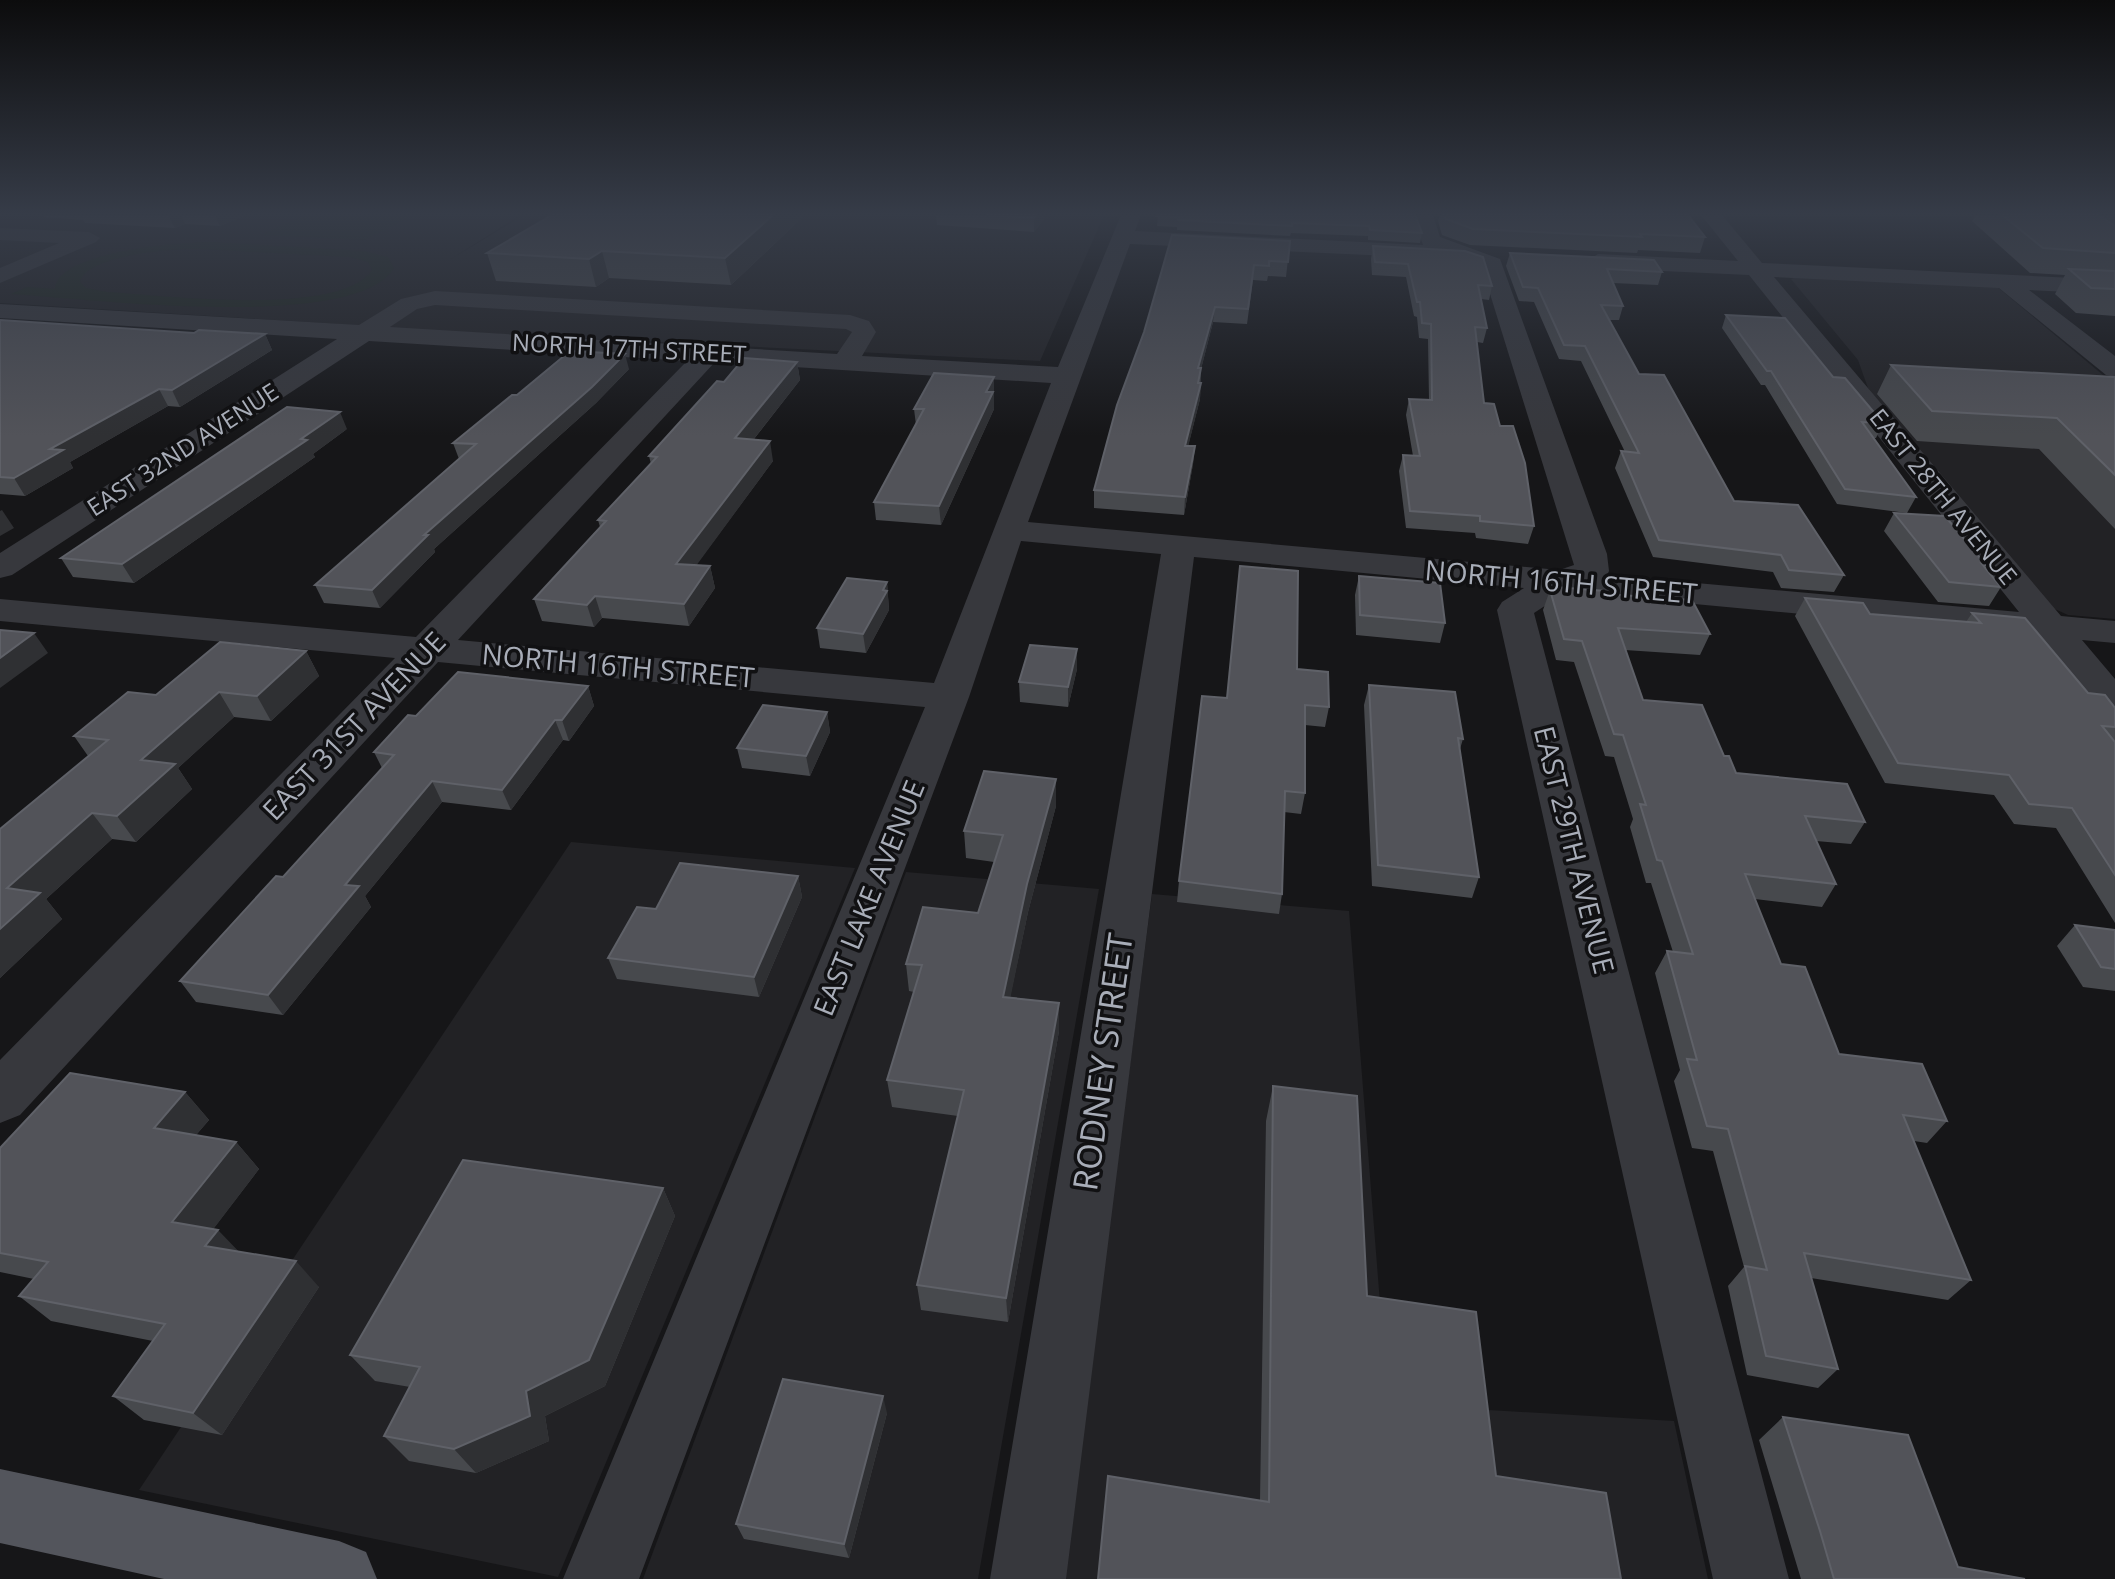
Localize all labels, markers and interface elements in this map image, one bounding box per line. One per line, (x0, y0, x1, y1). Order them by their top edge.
street label: NORTH 17TH STREET (511, 325, 747, 370)
street label: EAST 32ND AVENUE (80, 374, 284, 523)
street label: EAST 28TH AVENUE (1863, 401, 2025, 591)
street label: NORTH 16TH STREET (1423, 550, 1700, 612)
street label: EAST 31ST AVENUE (253, 623, 453, 828)
street label: NORTH 16TH STREET (480, 634, 757, 696)
street label: EAST 29TH AVENUE (1526, 722, 1624, 977)
street label: EAST LAKE AVENUE (804, 774, 933, 1021)
street label: RODNEY STREET (1061, 930, 1143, 1193)

